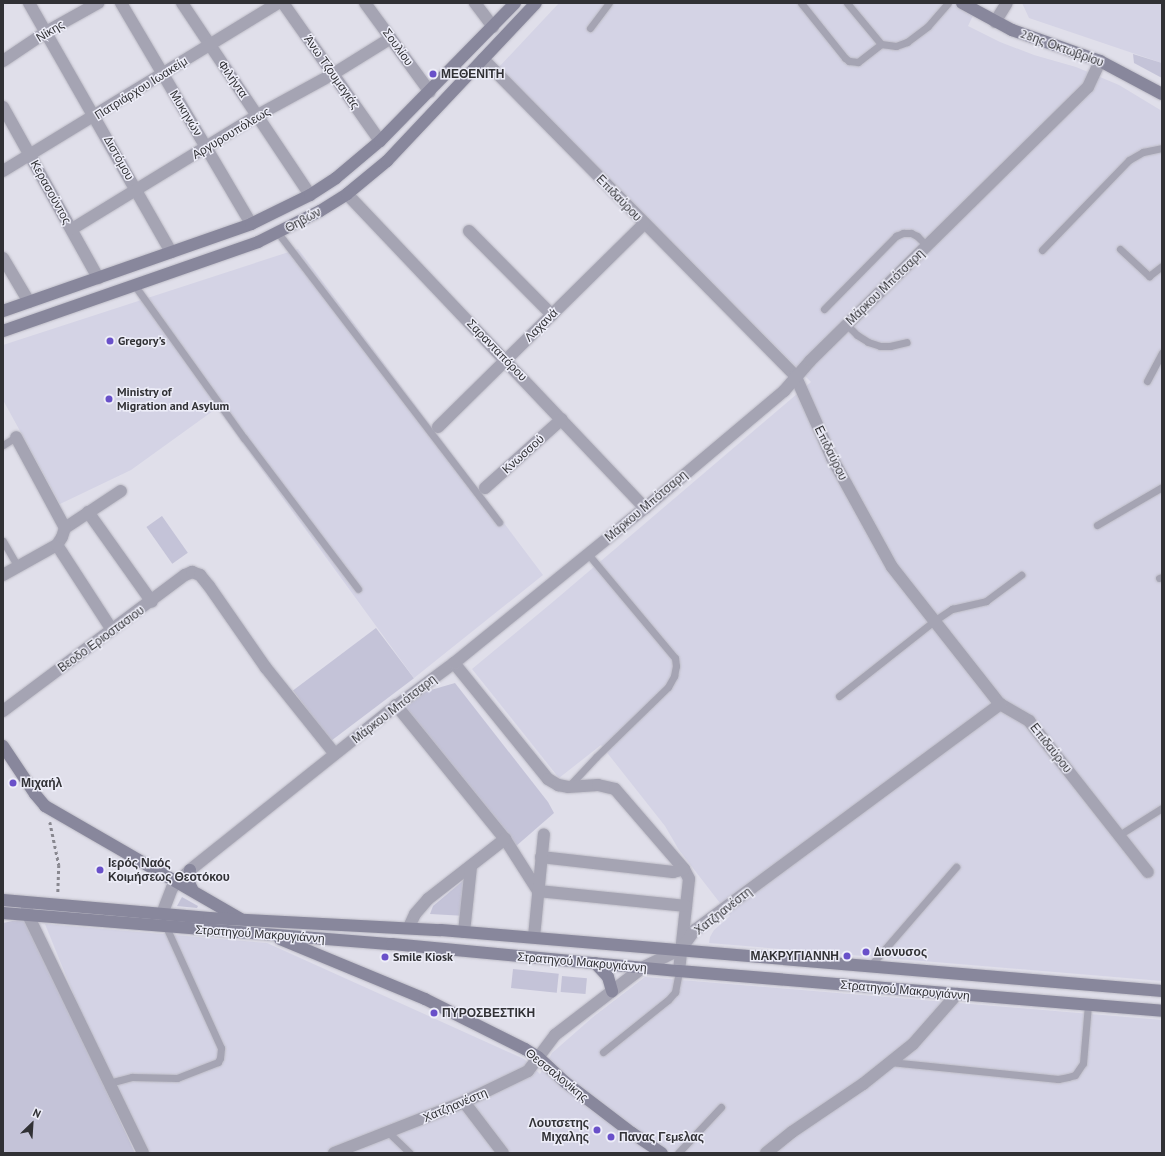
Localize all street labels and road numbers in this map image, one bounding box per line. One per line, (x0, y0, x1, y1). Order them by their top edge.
street label: Νίκης (34, 17, 66, 45)
street label: Σουλίου (380, 26, 416, 68)
street label: 28ης Οκτωβρίου (1018, 26, 1106, 70)
street label: Άνω Τζουμαγιάς (301, 32, 363, 112)
street label: Πατριάρχου Ιωακείμ (92, 54, 190, 122)
street label: Φιλήντα (215, 57, 251, 101)
street label: Μυκηνών (167, 88, 205, 138)
street label: Αργυρουπόλεως (189, 104, 273, 162)
street label: Διστόμου (101, 133, 137, 183)
street label: Κερασούντος (28, 158, 74, 226)
street label: Επιδαύρου (593, 172, 645, 224)
street label: Θηβών (283, 205, 323, 235)
street label: Μάρκου Μπότσαρη (843, 246, 927, 328)
street label: Λαχανά (521, 305, 561, 345)
street label: Σαρανταπόρου (464, 316, 530, 384)
street label: Επιδαύρου (812, 423, 850, 483)
street label: Κνωσσού (499, 431, 547, 477)
street label: Μάρκου Μπότσαρη (602, 467, 690, 545)
street label: Βεοδο Εριοστασιου (55, 603, 147, 675)
street label: Μάρκου Μπότσαρη (349, 672, 439, 746)
street label: Επιδαύρου (1027, 720, 1075, 776)
street label: Χατζηανέστη (692, 884, 754, 938)
street label: Στρατηγού Μακρυγιάννη (195, 922, 325, 946)
street label: Στρατηγού Μακρυγιάννη (517, 949, 647, 975)
street label: Στρατηγού Μακρυγιάννη (840, 977, 970, 1003)
street label: Θεσσαλονίκης (523, 1045, 591, 1105)
street label: Χατζηανέστη (421, 1085, 489, 1125)

